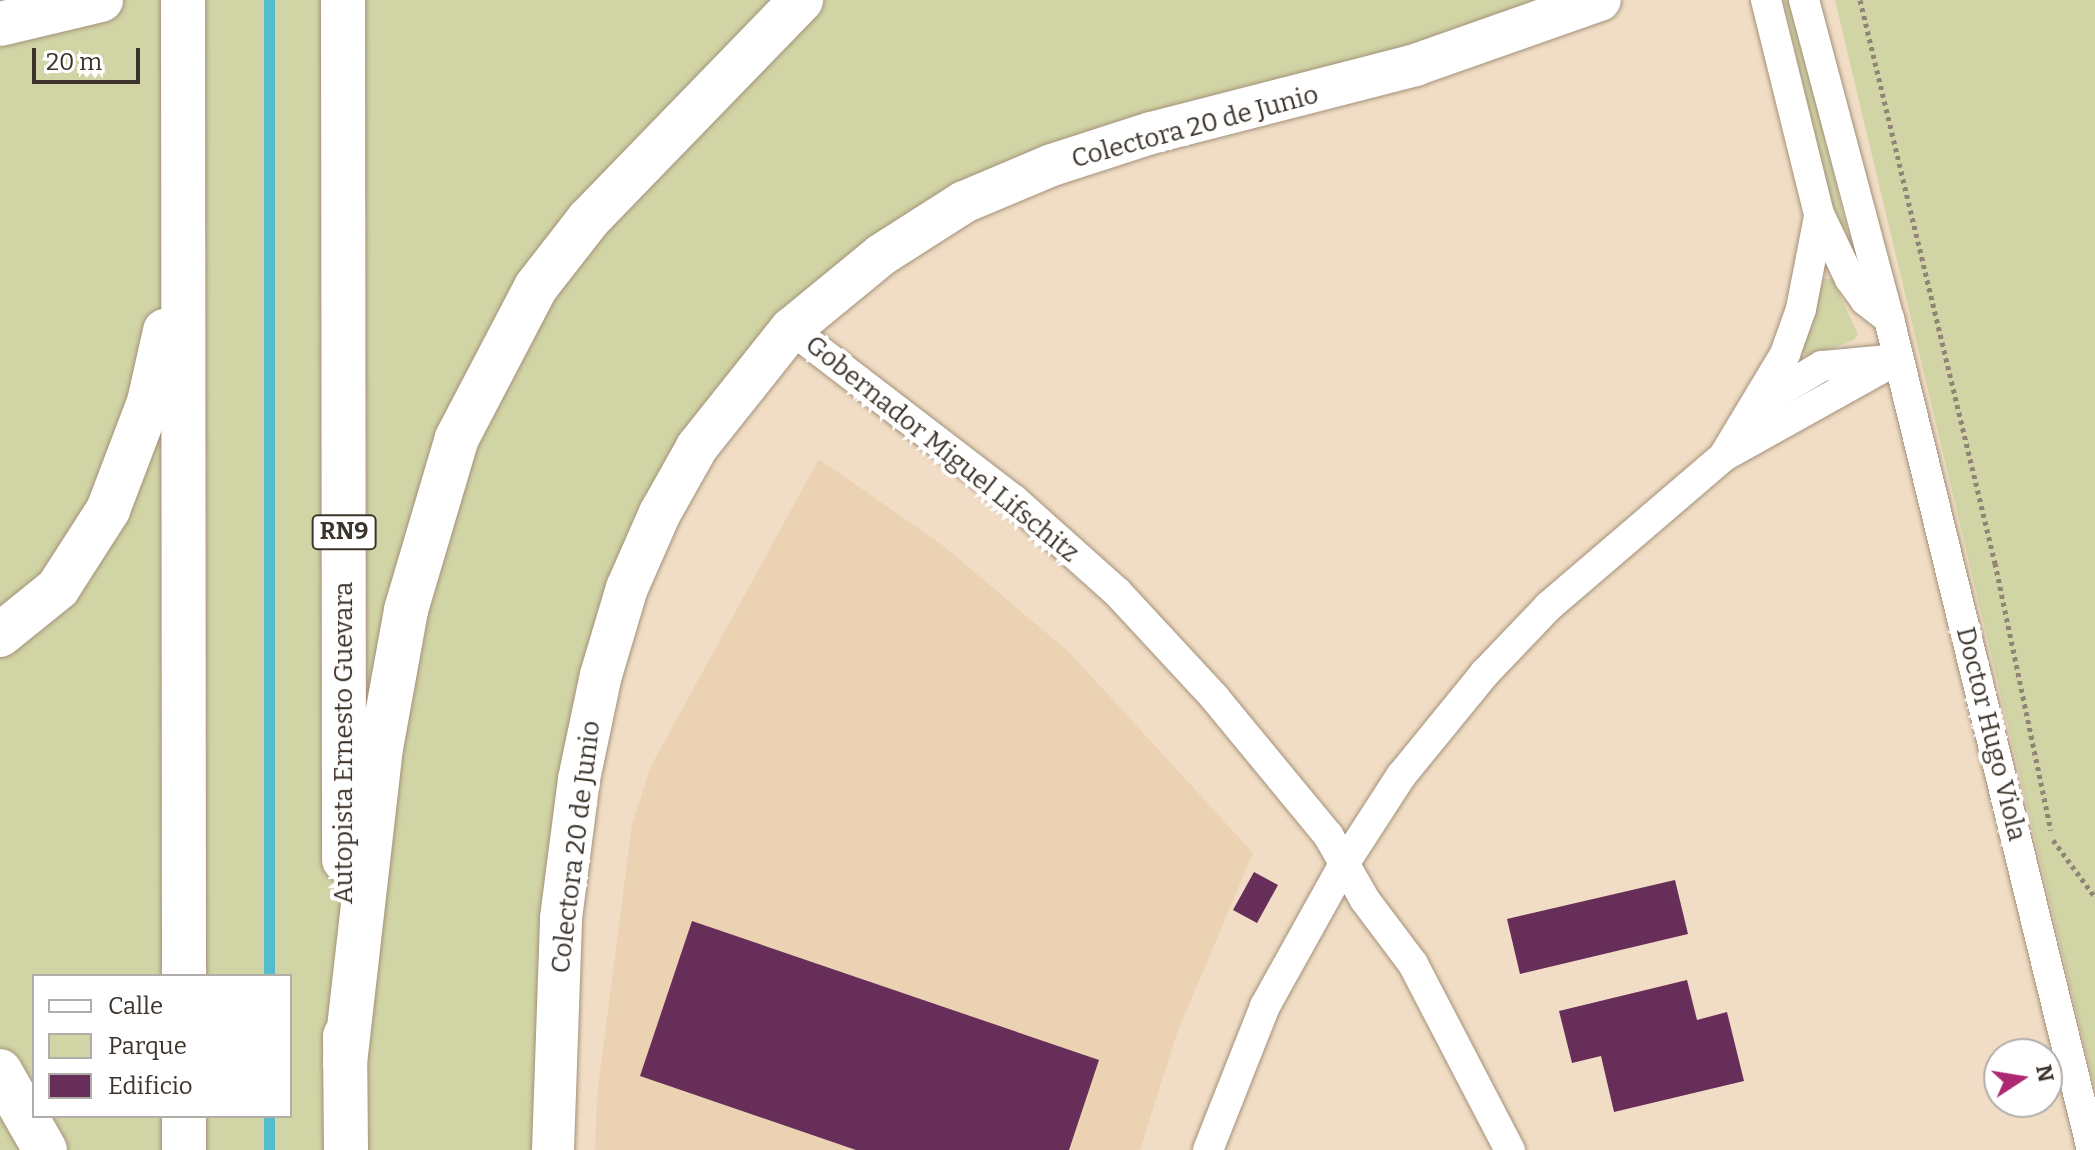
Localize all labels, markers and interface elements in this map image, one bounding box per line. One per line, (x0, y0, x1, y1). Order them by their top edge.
scale bar (36, 32, 144, 82)
text: 20 m (46, 48, 102, 76)
street label: Colectora 20 de Junio (1068, 79, 1322, 175)
street label: Gobernador Miguel Lifschitz (799, 329, 1085, 569)
road number: RN9 (310, 512, 378, 552)
street label: Autopista Ernesto Guevara (328, 582, 360, 904)
street label: Doctor Hugo Viola (1949, 624, 2033, 844)
street label: Colectora 20 de Junio (545, 719, 607, 975)
legend (32, 974, 292, 1118)
text: Calle (108, 992, 163, 1020)
text: Parque (108, 1032, 187, 1060)
north arrow (1983, 1038, 2063, 1118)
text: N (2030, 1062, 2060, 1084)
text: Edificio (108, 1072, 193, 1100)

